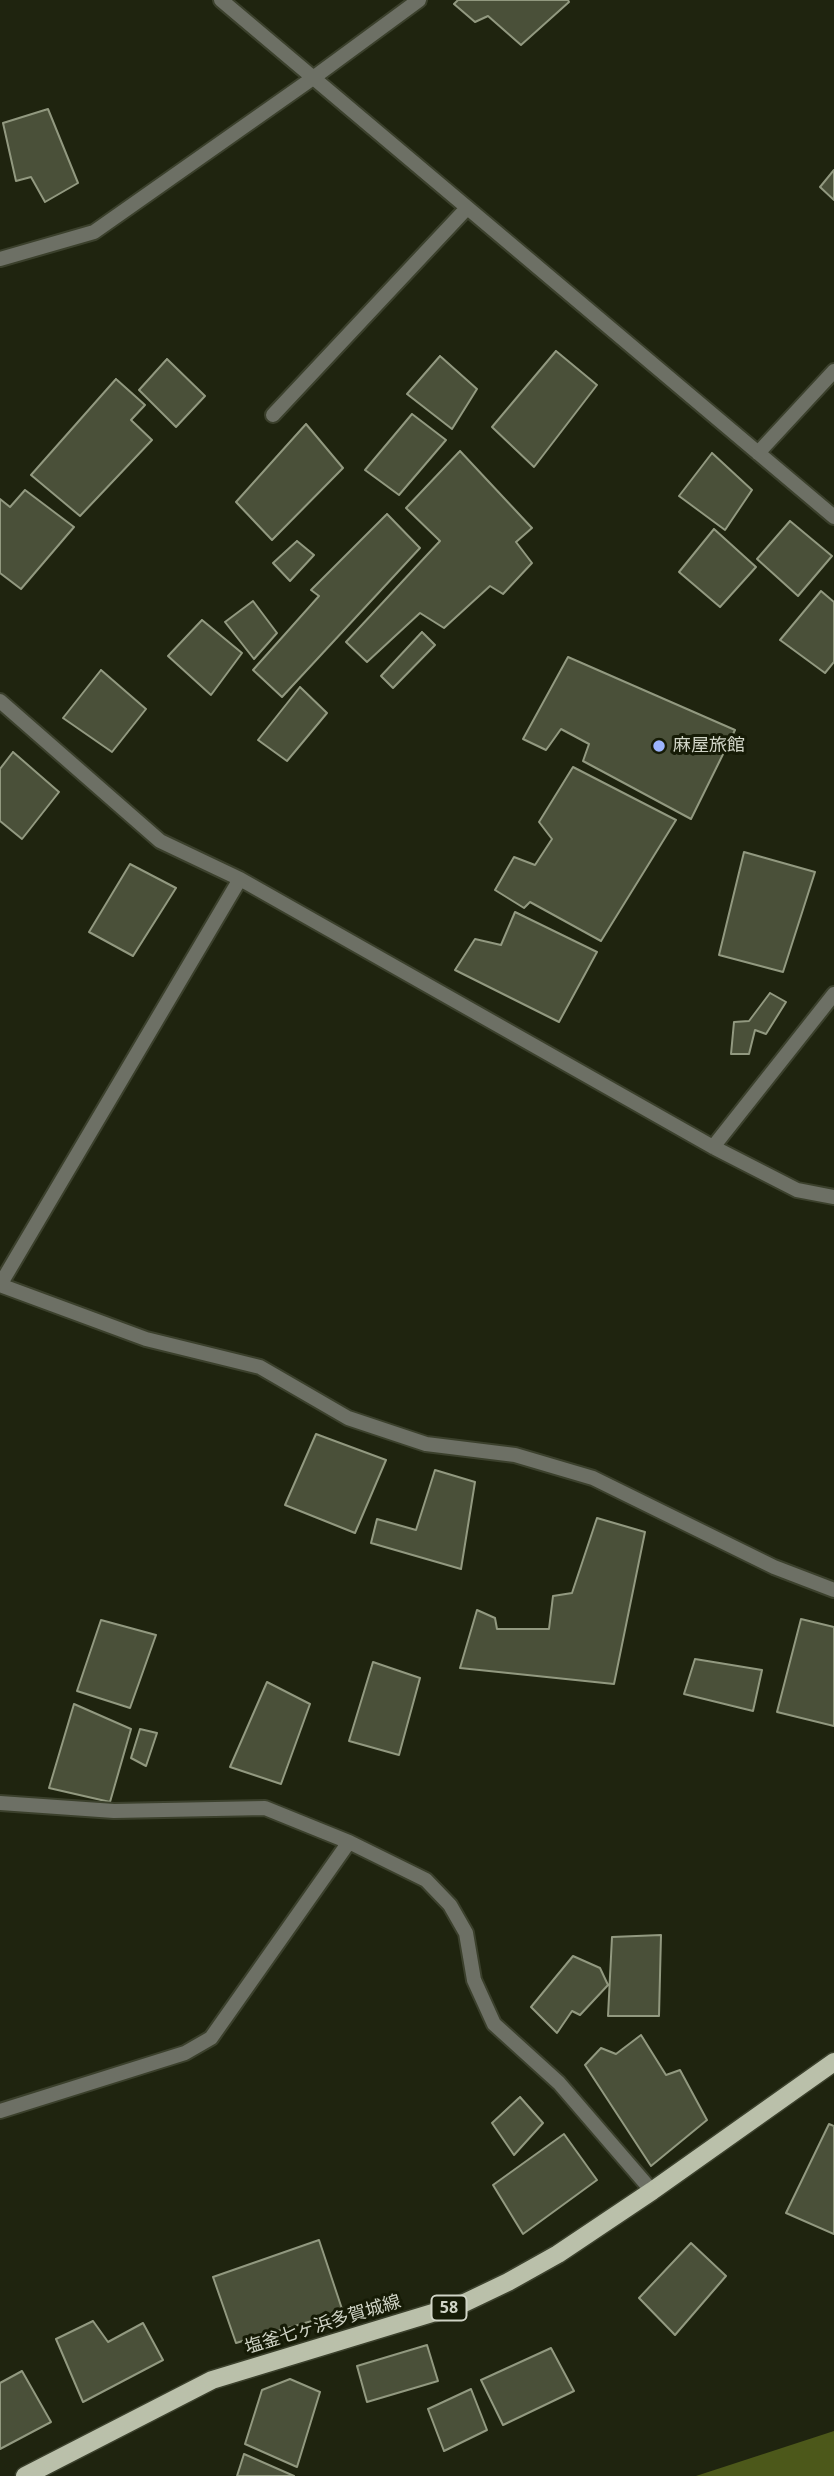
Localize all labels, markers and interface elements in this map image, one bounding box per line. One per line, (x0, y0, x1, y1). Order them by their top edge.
place label: 麻屋旅館 (673, 735, 745, 757)
marker: 麻屋旅館 (651, 738, 667, 754)
street label: 塩釜七ヶ浜多賀城線 (242, 2291, 404, 2359)
road number: 58 (432, 2296, 466, 2320)

